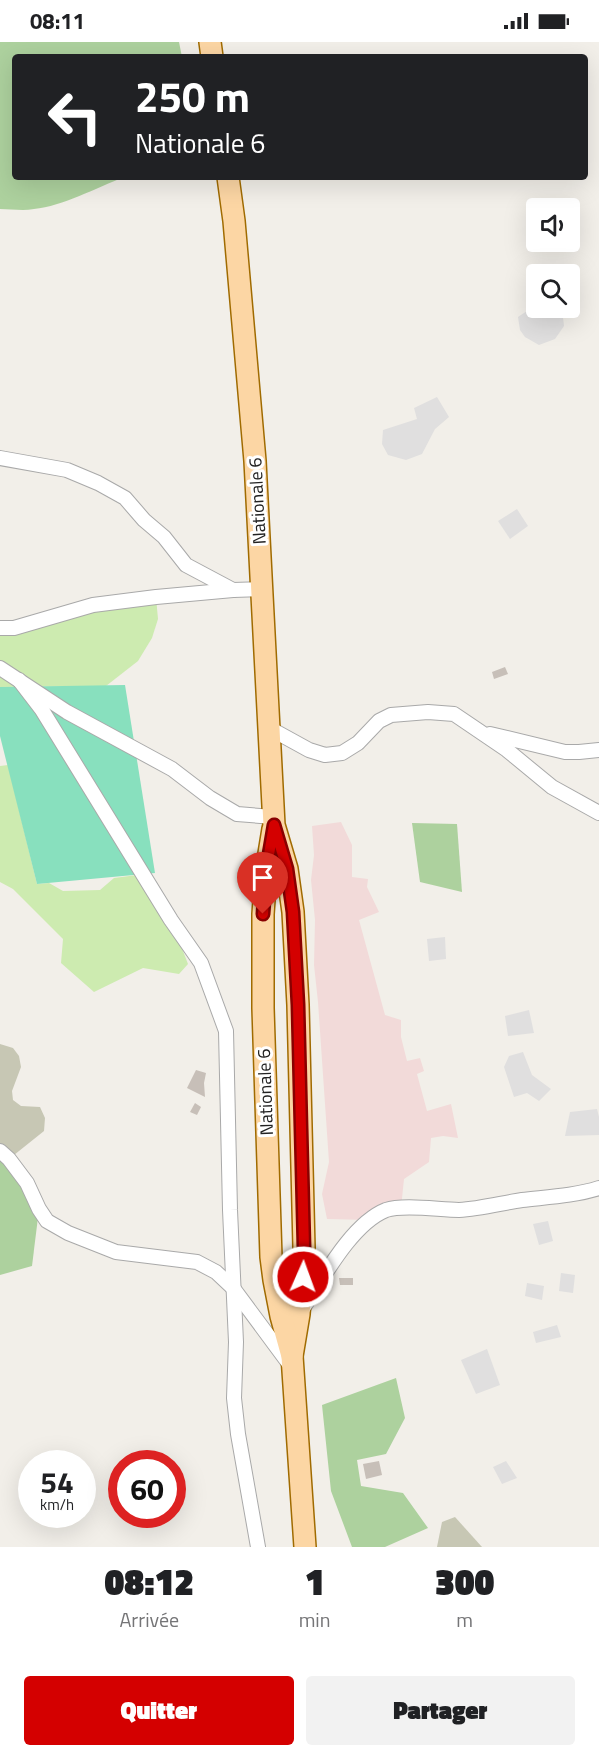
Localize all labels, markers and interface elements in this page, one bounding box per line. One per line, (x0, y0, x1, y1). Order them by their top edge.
text: 08:11 (30, 4, 85, 38)
text: 250 m (135, 64, 250, 128)
icon: left (36, 78, 114, 156)
text: Nationale 6 (135, 122, 265, 163)
map controls (526, 198, 580, 318)
button: sound (526, 198, 580, 252)
button: search (526, 264, 580, 318)
street label: Nationale 6 (241, 457, 273, 545)
pin (237, 852, 288, 914)
icon: arrive (246, 861, 279, 894)
street label: Nationale 6 (250, 1048, 280, 1136)
position arrow (271, 1245, 335, 1309)
speed limit sign: 60 (108, 1450, 186, 1528)
text: 54 (40, 1459, 74, 1505)
text: km/h (40, 1493, 74, 1516)
text: 08:12 (105, 1554, 194, 1609)
text: 1 (305, 1554, 324, 1609)
text: 300 (435, 1554, 494, 1609)
text: Arrivée (119, 1604, 179, 1635)
text: min (299, 1604, 330, 1635)
text: m (456, 1604, 473, 1635)
button: Quitter (24, 1676, 294, 1745)
button: Partager (306, 1676, 575, 1745)

